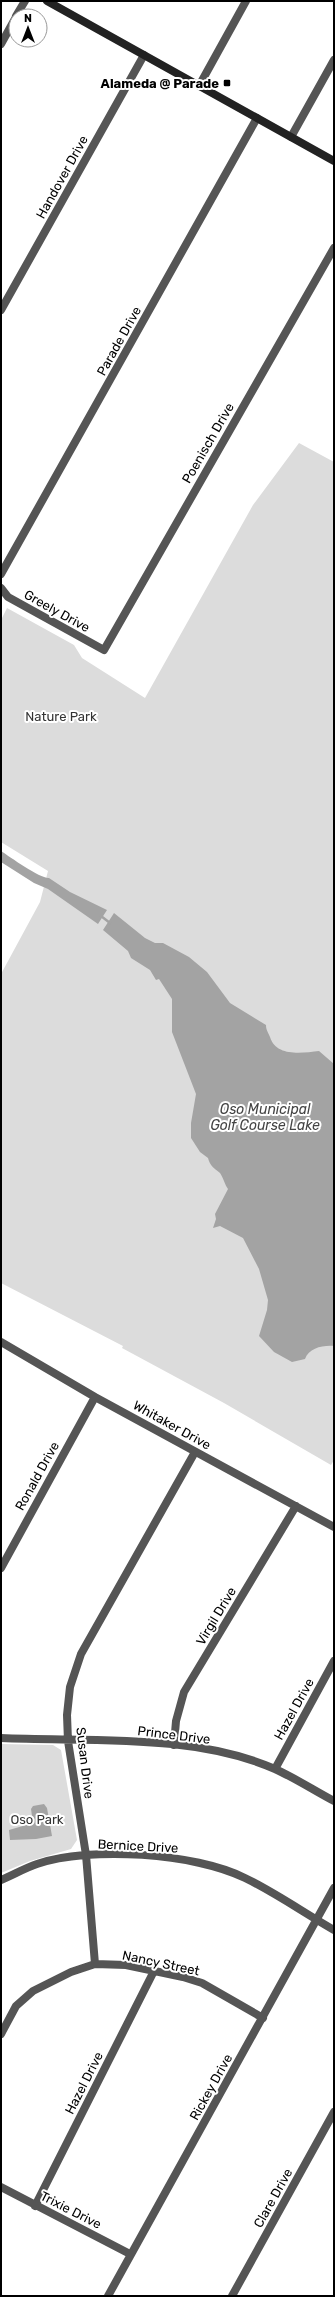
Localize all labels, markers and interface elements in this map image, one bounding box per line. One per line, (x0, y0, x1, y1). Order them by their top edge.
north arrow (8, 8, 48, 48)
text: N (24, 12, 32, 25)
place label: Alameda @ Parade (101, 76, 219, 91)
marker: Alameda @ Parade (222, 78, 232, 88)
street label: Handover Drive (33, 133, 91, 221)
street label: Parade Drive (94, 304, 144, 378)
street label: Poenisch Drive (179, 400, 237, 486)
street label: Greely Drive (22, 587, 92, 635)
park label: Nature Park (25, 709, 97, 724)
water label: Oso Municipal Golf Course Lake (210, 1101, 320, 1134)
street label: Whitaker Drive (131, 1397, 213, 1453)
street label: Ronald Drive (12, 1439, 62, 1513)
street label: Virgil Drive (193, 1584, 240, 1648)
street label: Hazel Drive (271, 1676, 317, 1742)
street label: Prince Drive (137, 1723, 211, 1747)
street label: Susan Drive (73, 1726, 97, 1800)
park label: Oso Park (10, 1812, 64, 1827)
street label: Bernice Drive (97, 1836, 179, 1856)
street label: Nancy Street (121, 1947, 201, 1979)
street label: Hazel Drive (62, 2049, 106, 2117)
street label: Rickey Drive (187, 2051, 235, 2123)
street label: Clare Drive (251, 2166, 295, 2230)
street label: Trixie Drive (38, 2188, 104, 2232)

